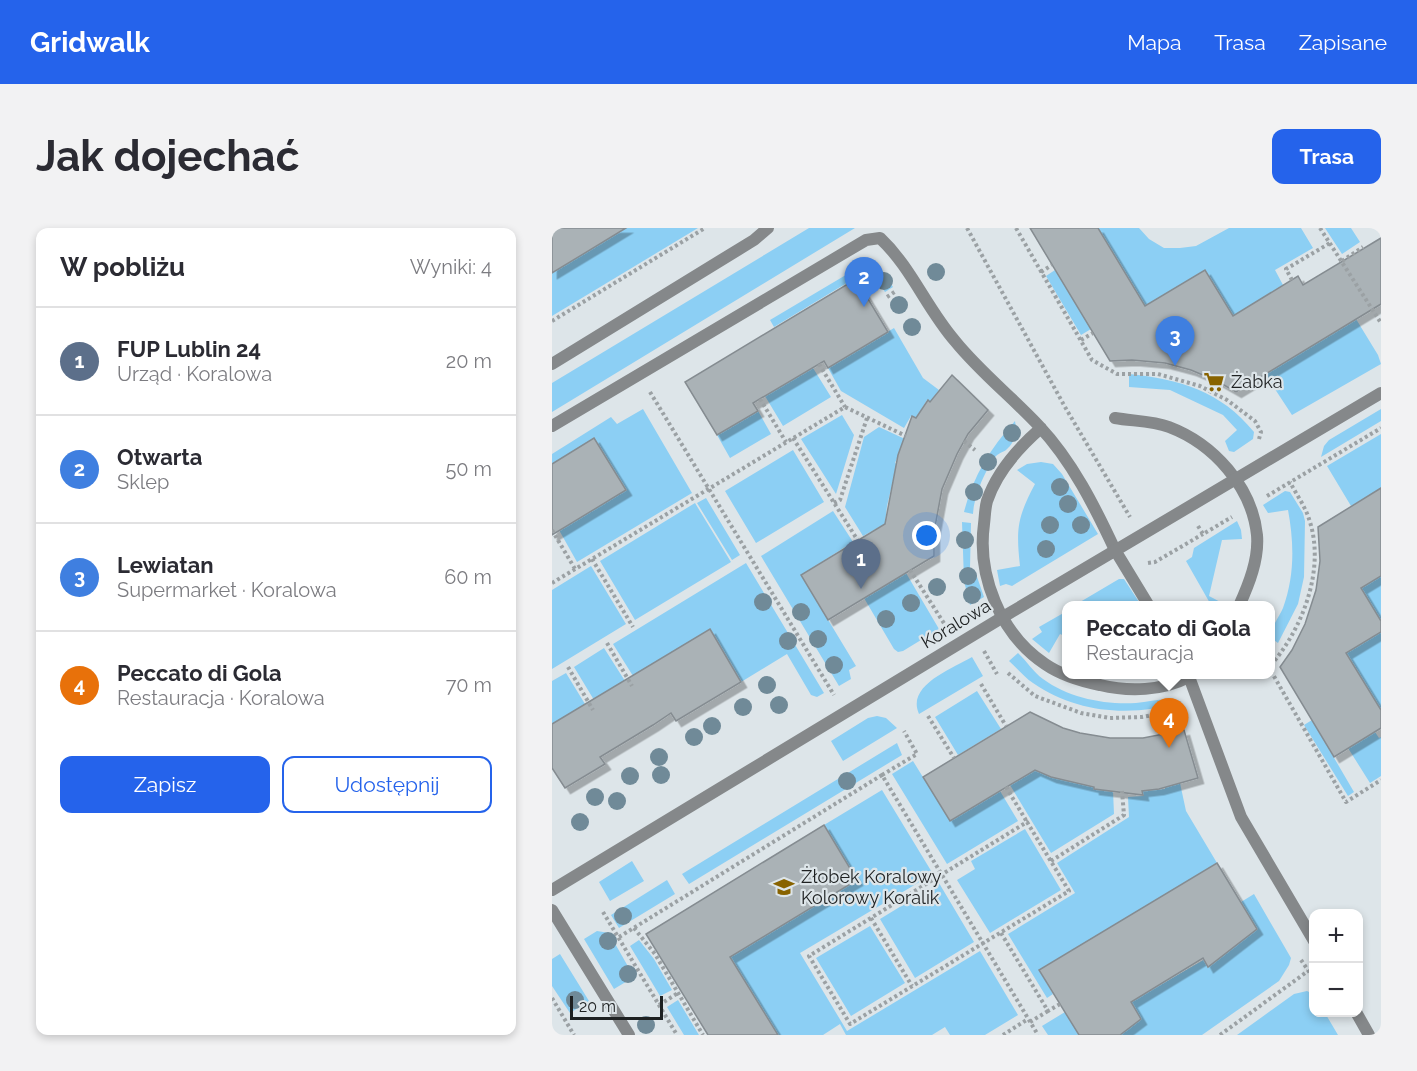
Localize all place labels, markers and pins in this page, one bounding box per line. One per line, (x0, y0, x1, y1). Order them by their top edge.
pin: 2 (844, 257, 884, 307)
pin: 3 (1156, 316, 1194, 366)
supermarket icon: Żabka (1202, 370, 1226, 394)
place label: Żabka (1231, 371, 1283, 392)
pin: 1 (842, 540, 880, 589)
pin: 4 (1150, 698, 1188, 748)
place label: Żłobek Koralowy Kolorowy Koralik (801, 866, 942, 908)
school or university icon: Żłobek Koralowy Kolorowy Koralik (772, 875, 796, 899)

